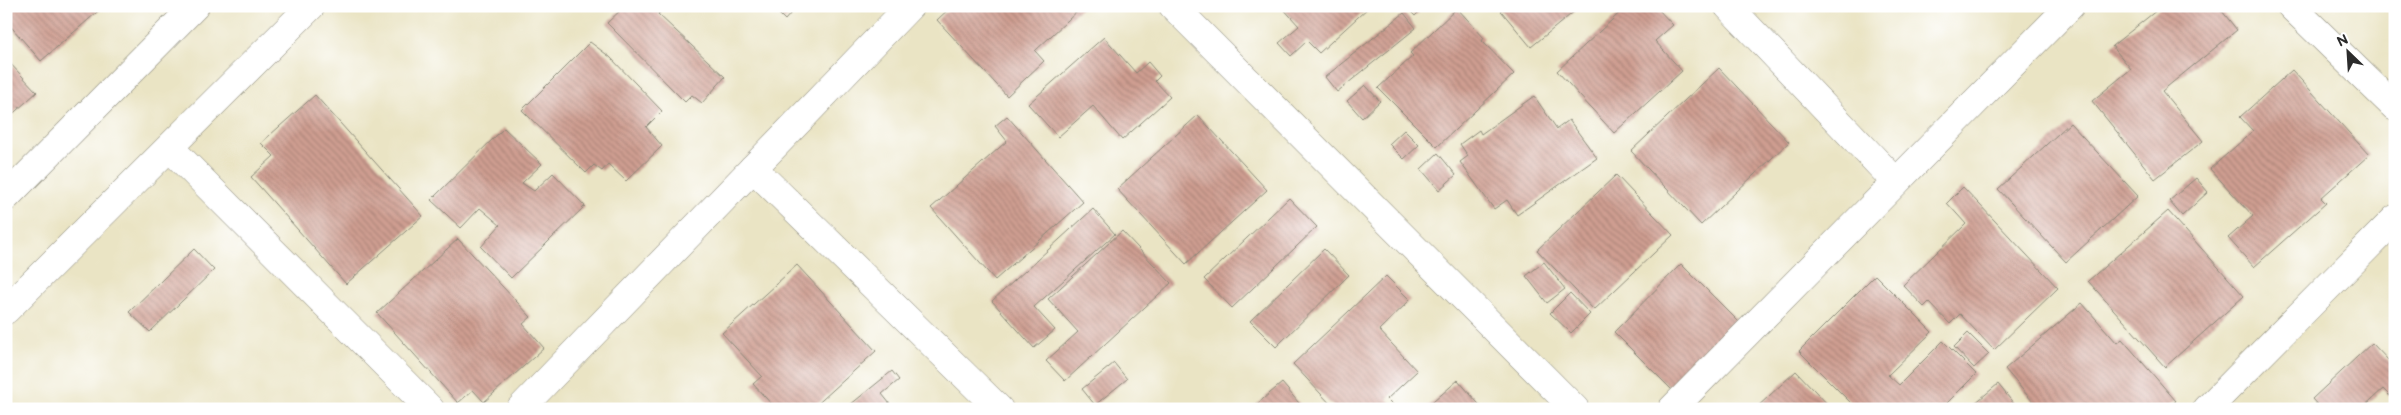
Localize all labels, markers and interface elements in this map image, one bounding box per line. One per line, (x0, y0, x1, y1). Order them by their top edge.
north arrow (2324, 28, 2374, 78)
text: N (2334, 31, 2351, 51)

